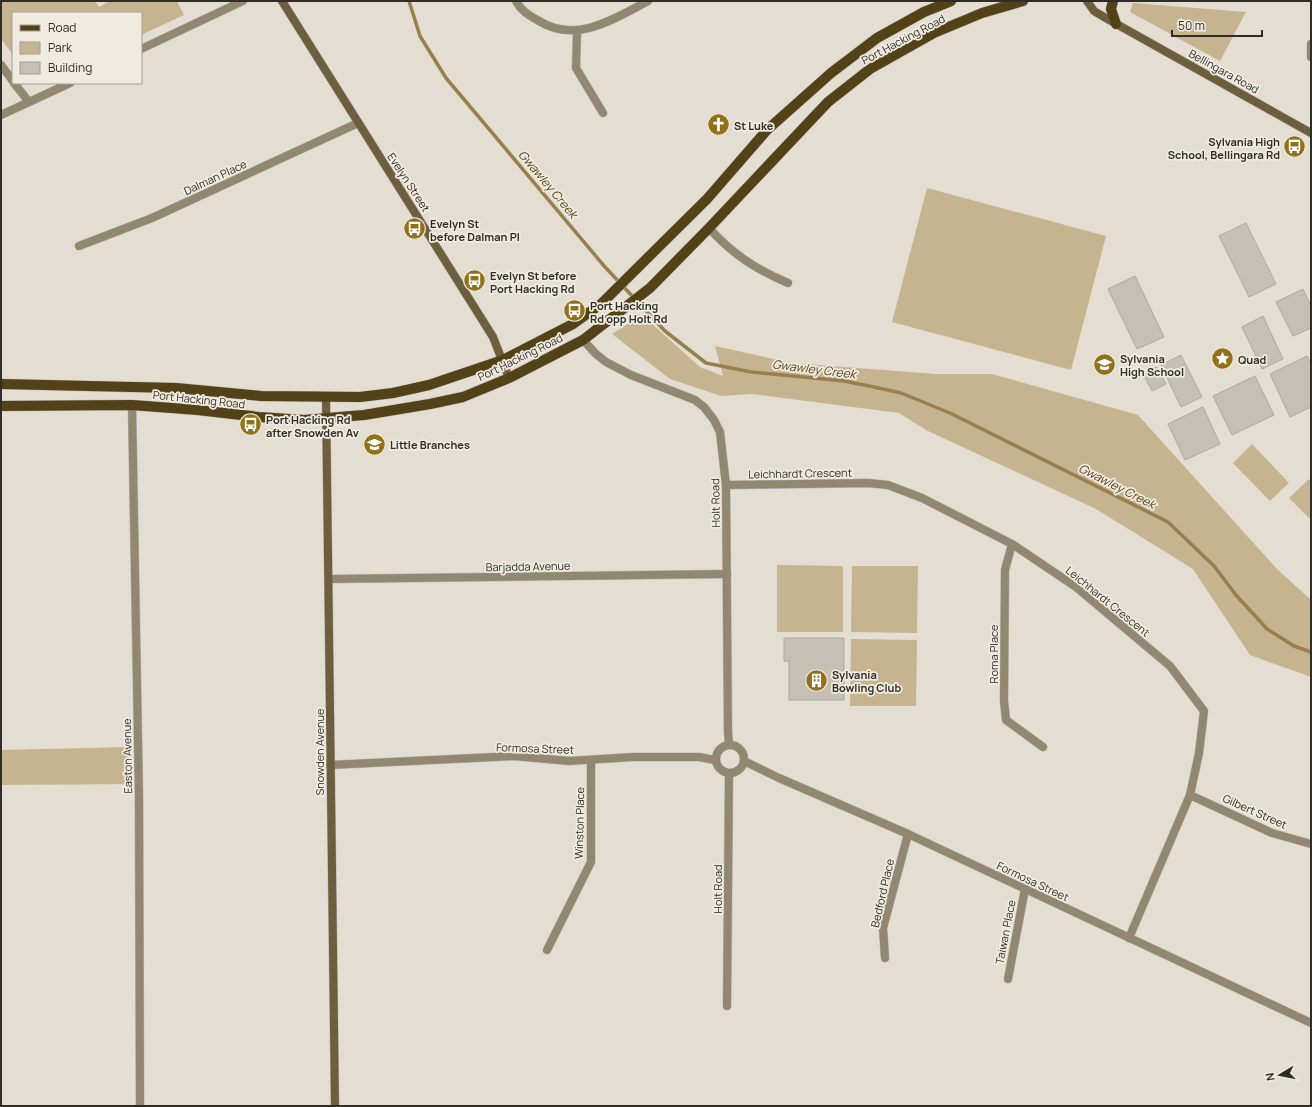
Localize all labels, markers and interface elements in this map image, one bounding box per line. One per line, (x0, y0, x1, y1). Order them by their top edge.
street label: Port Hacking Road (859, 11, 947, 67)
legend (12, 12, 142, 84)
scale bar (1172, 12, 1262, 38)
text: 50 m (1178, 17, 1205, 34)
text: Road (48, 19, 76, 36)
text: Park (48, 39, 73, 56)
street label: Bellingara Road (1186, 45, 1262, 97)
text: Building (48, 59, 92, 76)
church icon: St Luke (706, 112, 732, 138)
place label: St Luke (734, 118, 774, 133)
place label: Sylvania High School, Bellingara Rd (1168, 134, 1280, 162)
bus stop icon: Sylvania High School, Bellingara Rd (1282, 134, 1308, 160)
water label: Gwawley Creek (514, 146, 583, 223)
street label: Evelyn Street (384, 150, 434, 214)
street label: Dalman Place (181, 156, 249, 198)
bus stop icon: Evelyn St before Dalman Pl (402, 216, 428, 242)
place label: Evelyn St before Dalman Pl (430, 216, 520, 244)
bus stop icon: Evelyn St before Port Hacking Rd (461, 268, 487, 294)
place label: Evelyn St before Port Hacking Rd (490, 268, 577, 296)
bus stop icon: Port Hacking Rd opp Holt Rd (561, 298, 587, 324)
place label: Port Hacking Rd opp Holt Rd (590, 298, 668, 326)
street label: Port Hacking Road (475, 330, 565, 384)
place icon: Quad (1209, 346, 1235, 372)
school or university icon: Sylvania High School (1091, 351, 1117, 377)
place label: Sylvania High School (1120, 351, 1184, 379)
place label: Quad (1238, 352, 1266, 367)
water label: Gwawley Creek (771, 355, 859, 383)
street label: Port Hacking Road (152, 387, 246, 411)
bus stop icon: Port Hacking Rd after Snowden Av (238, 412, 264, 438)
place label: Port Hacking Rd after Snowden Av (266, 412, 359, 440)
school or university icon: Little Branches (361, 431, 387, 457)
place label: Little Branches (390, 437, 470, 452)
water label: Gwawley Creek (1076, 459, 1160, 514)
street label: Leichhardt Crescent (748, 465, 852, 481)
street label: Holt Road (707, 478, 723, 528)
street label: Barjadda Avenue (486, 558, 571, 574)
street label: Leichhardt Crescent (1063, 562, 1153, 640)
street label: Roma Place (986, 624, 1001, 683)
building icon: Sylvania Bowling Club (804, 667, 830, 693)
place label: Sylvania Bowling Club (832, 667, 901, 695)
street label: Snowden Avenue (312, 708, 327, 795)
street label: Easton Avenue (119, 718, 135, 794)
street label: Formosa Street (496, 739, 574, 757)
street label: Winston Place (571, 786, 587, 859)
street label: Gilbert Street (1221, 790, 1289, 832)
street label: Bedford Place (867, 857, 897, 929)
street label: Formosa Street (994, 858, 1072, 904)
street label: Holt Road (710, 864, 725, 914)
street label: Taiwan Place (991, 898, 1019, 965)
north arrow (1260, 1055, 1300, 1095)
text: N (1262, 1072, 1278, 1082)

